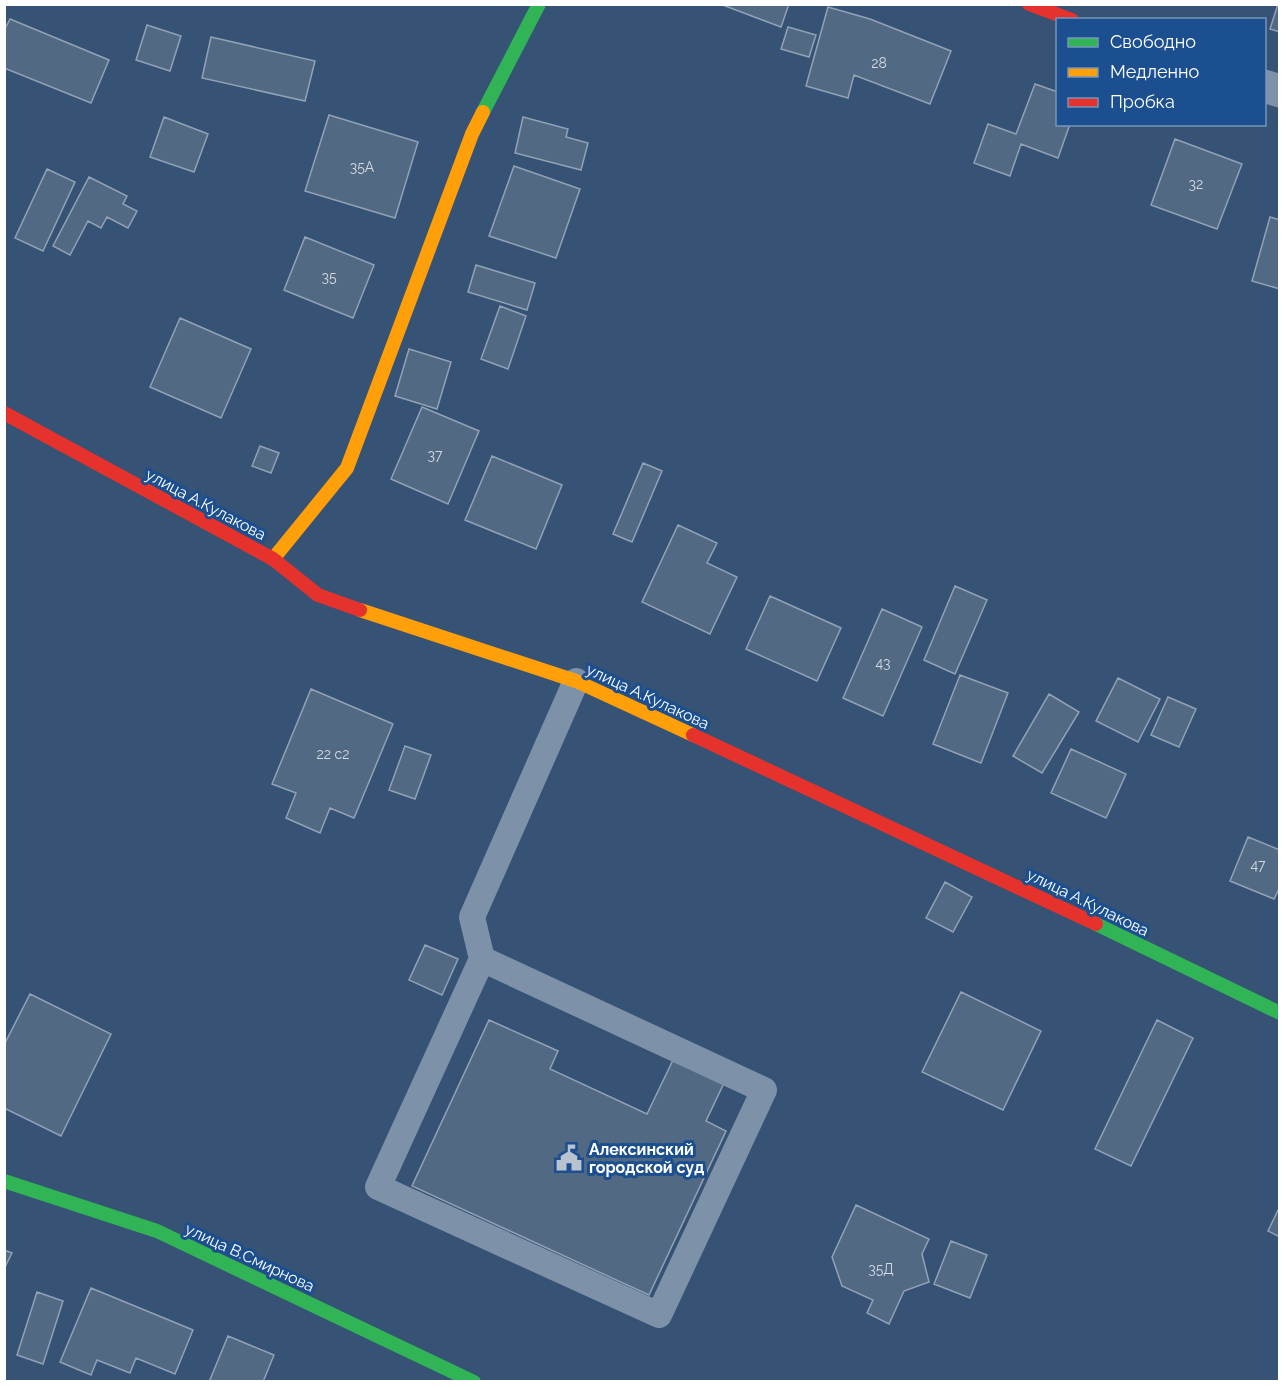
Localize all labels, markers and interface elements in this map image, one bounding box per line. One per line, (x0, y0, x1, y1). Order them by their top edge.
legend (1056, 18, 1266, 126)
text: Свободно (1110, 31, 1196, 52)
house number: 28 (871, 55, 887, 71)
text: Медленно (1110, 61, 1199, 82)
text: Пробка (1110, 91, 1175, 112)
house number: 35А (350, 159, 375, 175)
house number: 32 (1189, 176, 1203, 192)
house number: 35 (321, 269, 337, 285)
house number: 37 (428, 447, 443, 463)
street label: улица А.Кулакова (142, 465, 269, 544)
house number: 43 (875, 655, 891, 671)
street label: улица А.Кулакова (583, 660, 712, 733)
house number: 22 с2 (316, 746, 350, 762)
house number: 47 (1250, 857, 1266, 873)
street label: улица А.Кулакова (1024, 865, 1152, 940)
place label: Алексинский городской суд (589, 1140, 704, 1177)
public building icon: Алексинский городской суд (554, 1143, 584, 1173)
street label: улица В.Смирнова (182, 1219, 317, 1296)
house number: 35Д (868, 1261, 894, 1277)

